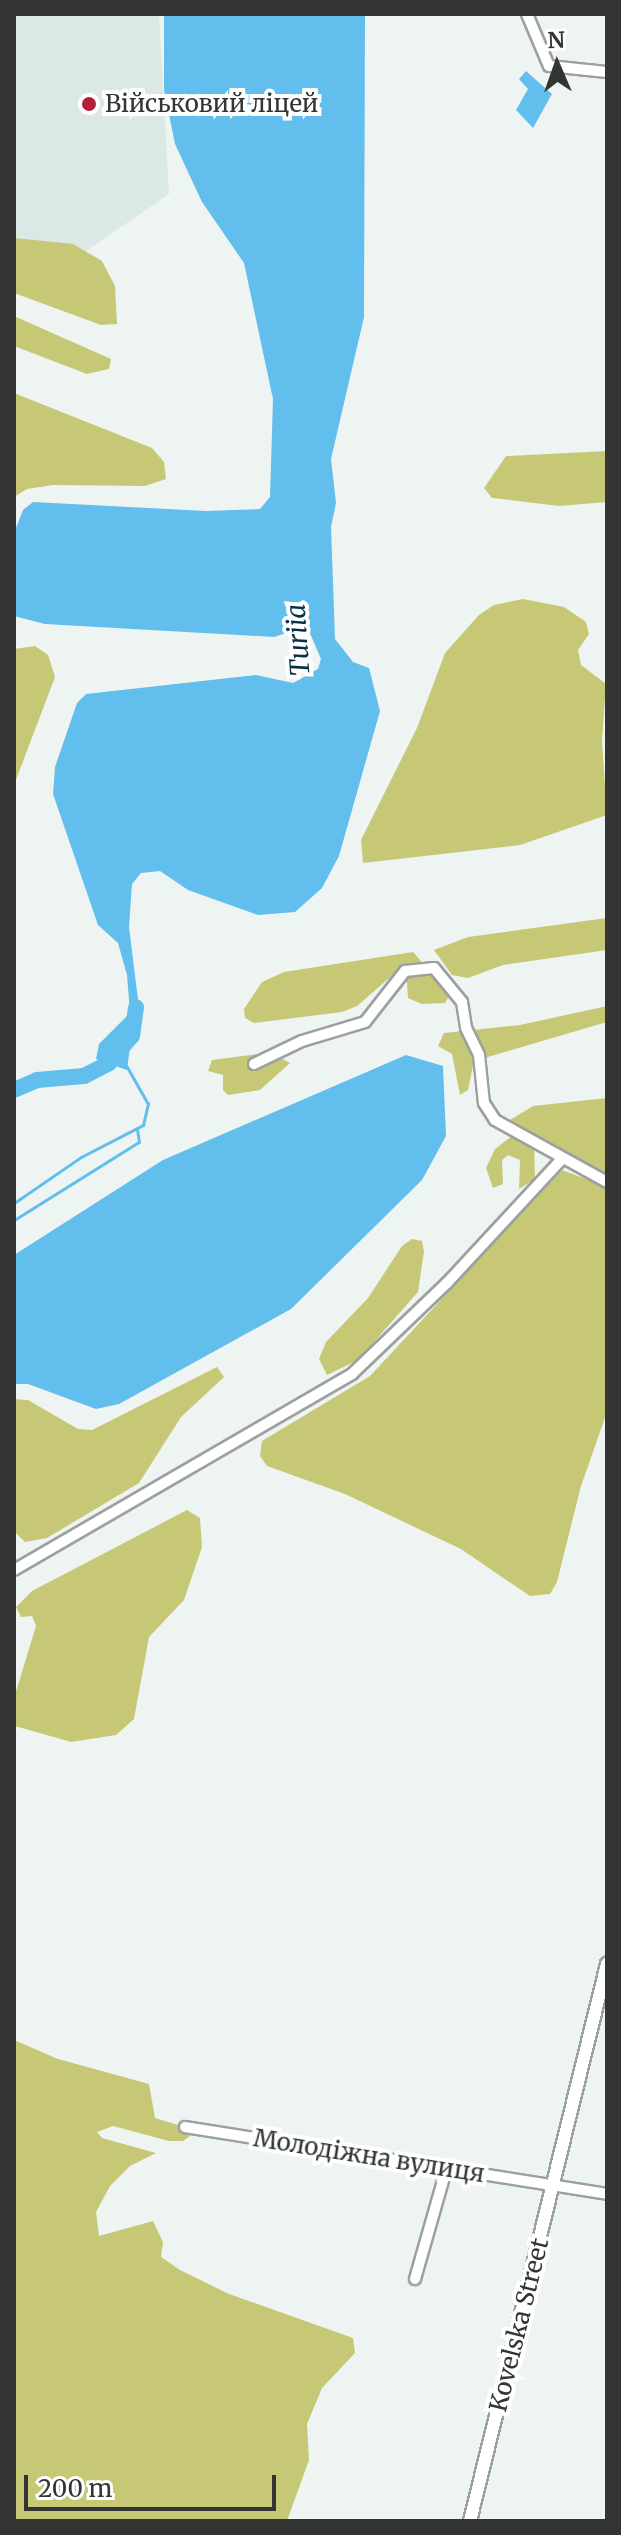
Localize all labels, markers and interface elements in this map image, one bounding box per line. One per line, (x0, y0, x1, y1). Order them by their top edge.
north arrow (517, 24, 597, 104)
text: N (547, 26, 565, 54)
place label: Військовий ліцей (105, 90, 318, 118)
marker: Військовий ліцей (80, 95, 98, 113)
water label: Turiia (280, 603, 316, 677)
street label: Молодіжна вулиця (251, 2124, 487, 2188)
street label: Kovelska Street (484, 2235, 554, 2415)
scale bar (28, 2459, 280, 2509)
text: 200 m (38, 2473, 112, 2504)

